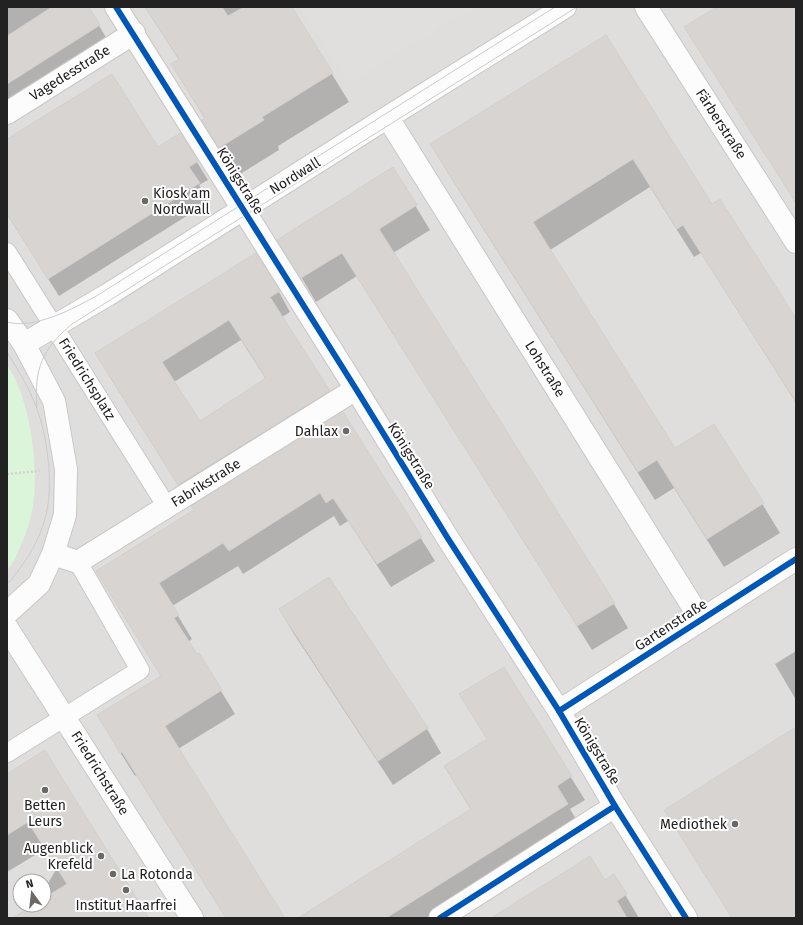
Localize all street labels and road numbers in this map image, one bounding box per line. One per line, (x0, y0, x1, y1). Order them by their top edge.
street label: Vagedesstraße (27, 41, 113, 105)
street label: Färberstraße (692, 86, 750, 162)
street label: Königstraße (213, 144, 267, 218)
street label: Nordwall (266, 154, 324, 198)
street label: Friedrichsplatz (55, 335, 119, 423)
street label: Lohstraße (521, 338, 569, 400)
street label: Königstraße (384, 419, 438, 493)
street label: Fabrikstraße (168, 455, 244, 511)
street label: Gartenstraße (632, 595, 710, 655)
street label: Königstraße (570, 714, 624, 788)
street label: Friedrichstraße (67, 728, 133, 818)

